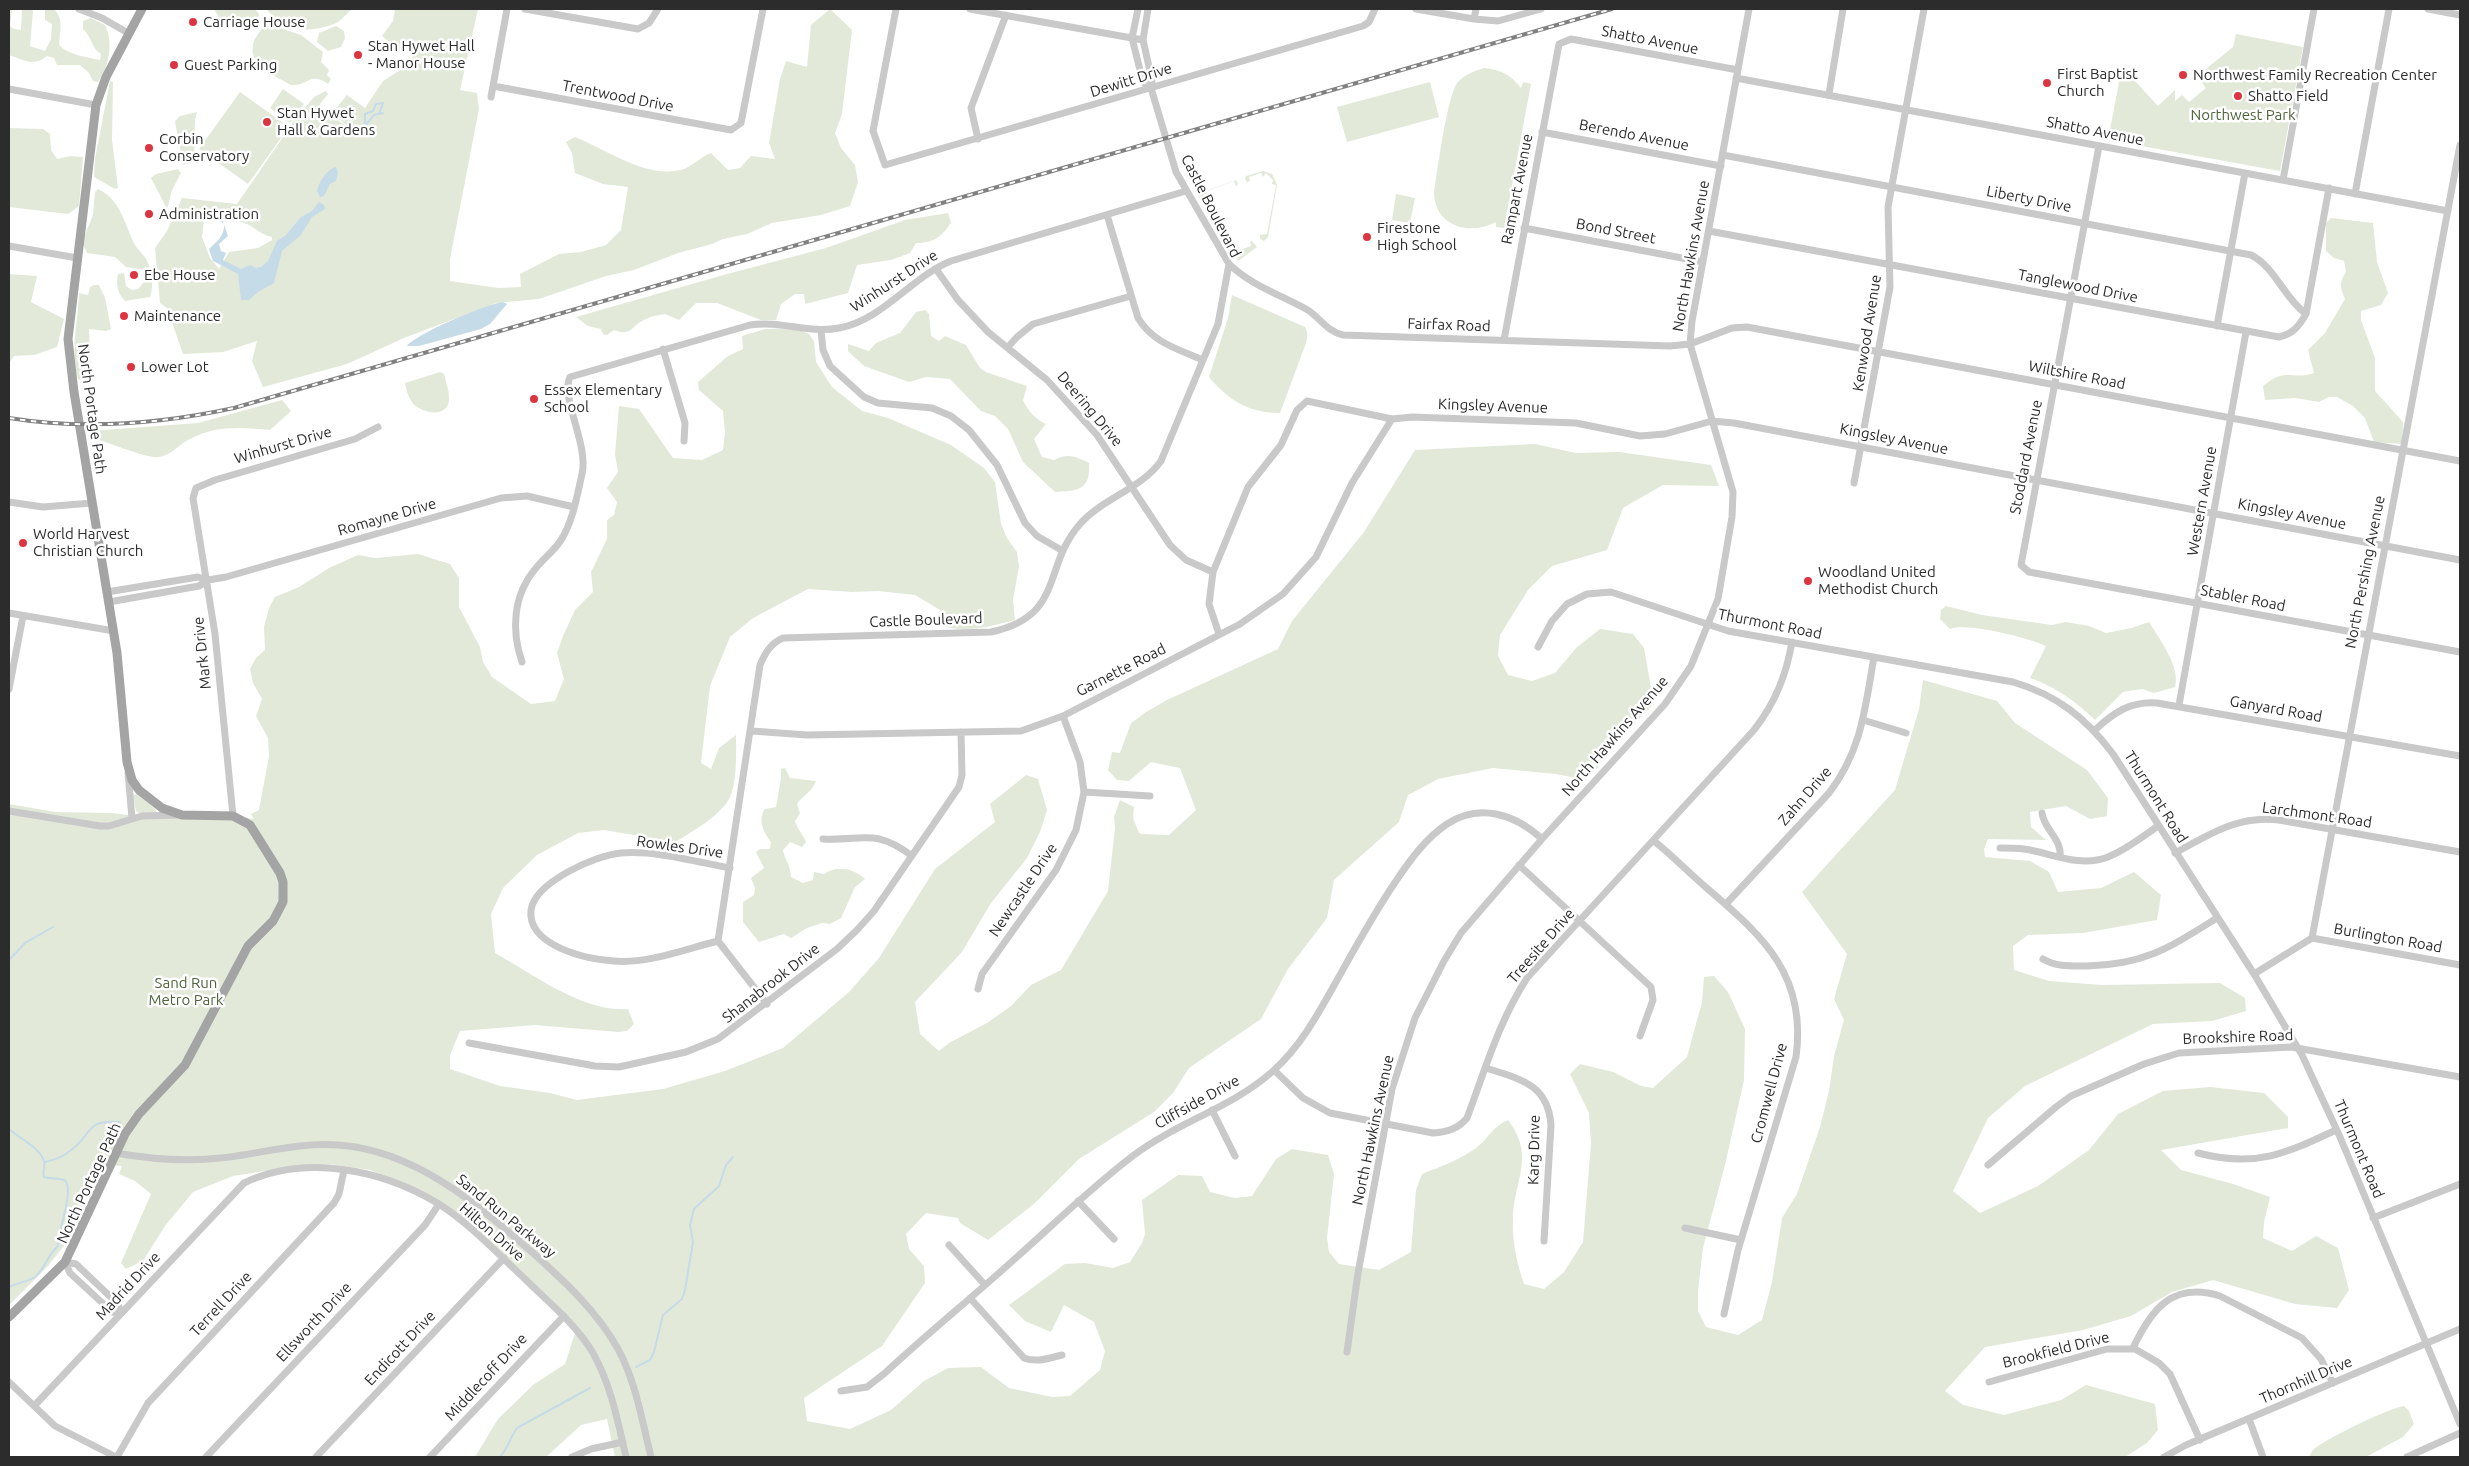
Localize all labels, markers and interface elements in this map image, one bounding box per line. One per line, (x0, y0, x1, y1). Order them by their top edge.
place label: Carriage House (203, 13, 306, 31)
marker: Carriage House (187, 16, 199, 28)
street label: Shatto Avenue (1600, 22, 1700, 58)
place label: Stan Hywet Hall - Manor House (368, 37, 475, 72)
marker: Stan Hywet Hall - Manor House (352, 49, 364, 61)
place label: Guest Parking (184, 56, 277, 74)
marker: Guest Parking (168, 59, 180, 71)
street label: Dewitt Drive (1088, 59, 1174, 101)
place label: First Baptist Church (2057, 65, 2138, 100)
place label: Northwest Family Recreation Center (2193, 66, 2437, 84)
marker: Northwest Family Recreation Center (2177, 69, 2189, 81)
street label: Trentwood Drive (561, 76, 675, 116)
marker: First Baptist Church (2041, 77, 2053, 89)
place label: Shatto Field (2248, 87, 2329, 105)
marker: Shatto Field (2232, 90, 2244, 102)
place label: Stan Hywet Hall & Gardens (277, 104, 375, 139)
park label: Northwest Park (2190, 106, 2296, 124)
street label: Shatto Avenue (2045, 113, 2145, 149)
street label: Berendo Avenue (1577, 115, 1691, 155)
marker: Stan Hywet Hall & Gardens (261, 116, 273, 128)
place label: Corbin Conservatory (159, 130, 249, 165)
street label: Rampart Avenue (1497, 132, 1537, 246)
marker: Corbin Conservatory (143, 142, 155, 154)
street label: Castle Boulevard (1177, 151, 1245, 261)
street label: North Hawkins Avenue (1669, 179, 1713, 333)
street label: Liberty Drive (1985, 182, 2073, 216)
place label: Administration (159, 205, 259, 223)
marker: Administration (143, 208, 155, 220)
street label: Bond Street (1575, 214, 1657, 248)
place label: Firestone High School (1377, 219, 1457, 254)
marker: Firestone High School (1361, 231, 1373, 243)
street label: Winhurst Drive (847, 246, 941, 316)
place label: Ebe House (144, 266, 215, 284)
street label: Tanglewood Drive (2017, 266, 2139, 306)
marker: Ebe House (128, 269, 140, 281)
street label: Kenwood Avenue (1849, 273, 1885, 393)
place label: Maintenance (134, 307, 221, 325)
marker: Maintenance (118, 310, 130, 322)
street label: Fairfax Road (1407, 315, 1491, 335)
street label: North Portage Path (74, 343, 110, 475)
street label: Wiltshire Road (2027, 357, 2127, 393)
place label: Lower Lot (141, 358, 209, 376)
marker: Lower Lot (125, 361, 137, 373)
street label: Deering Drive (1053, 368, 1127, 450)
place label: Essex Elementary School (544, 381, 662, 416)
marker: Essex Elementary School (528, 393, 540, 405)
street label: Kingsley Avenue (1438, 395, 1548, 417)
street label: Stoddard Avenue (2006, 398, 2046, 516)
street label: Kingsley Avenue (1838, 420, 1950, 458)
street label: Winhurst Drive (232, 422, 334, 468)
street label: Western Avenue (2184, 445, 2220, 557)
street label: Romayne Drive (336, 494, 438, 540)
street label: North Pershing Avenue (2341, 494, 2389, 650)
street label: Kingsley Avenue (2236, 495, 2348, 533)
place label: World Harvest Christian Church (33, 525, 143, 560)
marker: World Harvest Christian Church (17, 537, 29, 549)
place label: Woodland United Methodist Church (1818, 563, 1938, 598)
marker: Woodland United Methodist Church (1802, 575, 1814, 587)
street label: Stabler Road (2199, 581, 2287, 615)
street label: Thurmont Road (1717, 605, 1823, 643)
street label: Castle Boulevard (869, 609, 983, 631)
street label: Mark Drive (189, 616, 215, 690)
street label: Garnette Road (1073, 640, 1169, 700)
street label: North Hawkins Avenue (1558, 672, 1672, 800)
street label: Ganyard Road (2228, 692, 2324, 726)
street label: Thurmont Road (2120, 748, 2192, 846)
street label: Zahn Drive (1775, 763, 1835, 829)
street label: Larchmont Road (2261, 798, 2373, 832)
street label: Rowles Drive (636, 832, 724, 862)
street label: Newcastle Drive (985, 840, 1061, 940)
street label: Treesite Drive (1504, 905, 1578, 987)
street label: Burlington Road (2332, 920, 2444, 956)
street label: Shanabrook Drive (719, 939, 823, 1027)
park label: Sand Run Metro Park (149, 974, 223, 1009)
street label: Brookshire Road (2182, 1026, 2294, 1048)
street label: Cromwell Drive (1747, 1041, 1791, 1145)
street label: North Hawkins Avenue (1348, 1053, 1398, 1207)
street label: Cliffside Drive (1151, 1071, 1243, 1133)
street label: Thurmont Road (2330, 1097, 2388, 1201)
street label: Karg Drive (1524, 1115, 1544, 1185)
street label: North Portage Path (53, 1120, 125, 1246)
street label: Sand Run Parkway (453, 1170, 559, 1262)
street label: Hilton Drive (456, 1199, 528, 1265)
street label: Madrid Drive (92, 1248, 164, 1324)
street label: Terrell Drive (186, 1268, 256, 1340)
street label: Ellsworth Drive (273, 1278, 355, 1366)
street label: Endicott Drive (361, 1307, 439, 1389)
street label: Brookfield Drive (2001, 1328, 2111, 1372)
street label: Middlecoff Drive (441, 1330, 531, 1424)
street label: Thornhill Drive (2257, 1352, 2355, 1408)

